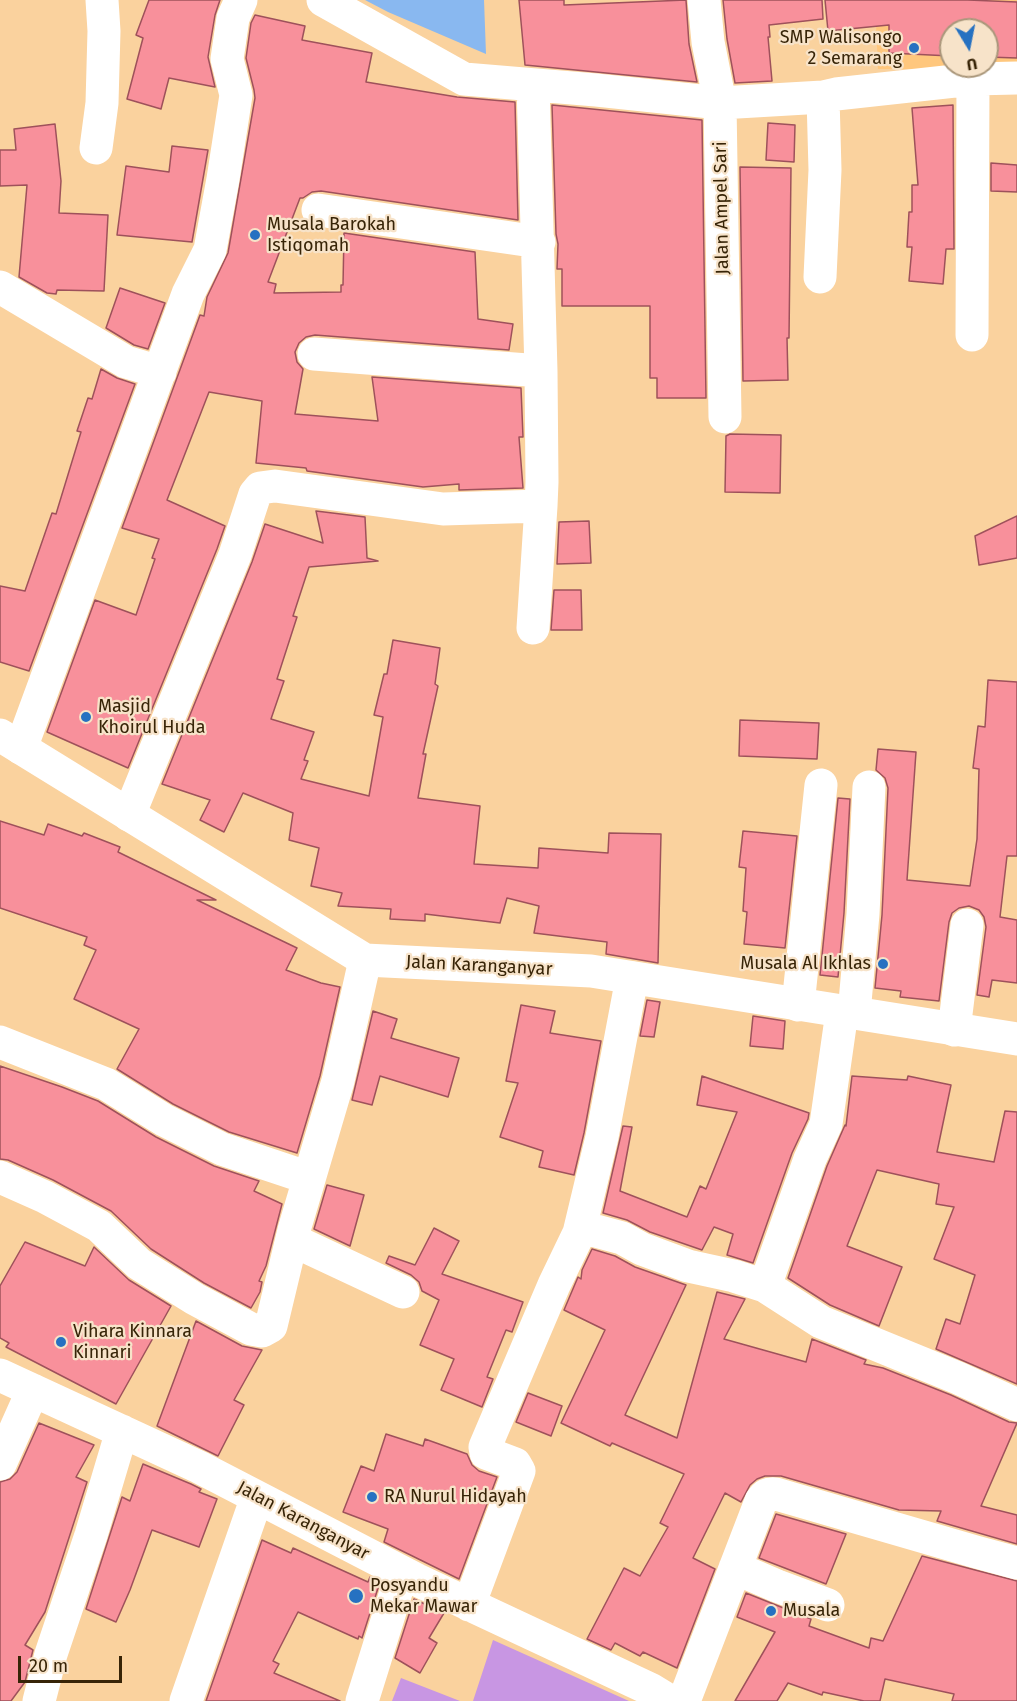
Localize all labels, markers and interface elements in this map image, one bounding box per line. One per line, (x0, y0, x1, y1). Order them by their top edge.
north arrow (939, 18, 999, 78)
place label: SMP Walisongo 2 Semarang (780, 27, 902, 70)
marker: SMP Walisongo 2 Semarang (907, 41, 921, 55)
text: U (965, 54, 979, 75)
street label: Jalan Ampel Sari (710, 141, 734, 275)
place label: Musala Barokah Istiqomah (267, 214, 396, 256)
marker: Musala Barokah Istiqomah (248, 228, 262, 242)
place label: Masjid Khoirul Huda (98, 696, 205, 738)
marker: Masjid Khoirul Huda (79, 710, 93, 724)
street label: Jalan Karanganyar (405, 951, 553, 981)
place label: Musala Al Ikhlas (740, 953, 871, 975)
marker: Musala Al Ikhlas (876, 957, 890, 971)
place label: Vihara Kinnara Kinnari (73, 1321, 192, 1364)
marker: Vihara Kinnara Kinnari (54, 1335, 68, 1349)
street label: Jalan Karanganyar (233, 1477, 373, 1565)
place label: RA Nurul Hidayah (384, 1486, 527, 1508)
marker: RA Nurul Hidayah (365, 1490, 379, 1504)
place label: Posyandu Mekar Mawar (370, 1575, 477, 1618)
marker: Posyandu Mekar Mawar (347, 1587, 365, 1605)
place label: Musala (783, 1600, 840, 1622)
marker: Musala (764, 1604, 778, 1618)
scale bar (21, 1644, 124, 1682)
text: 20 m (29, 1655, 68, 1677)

